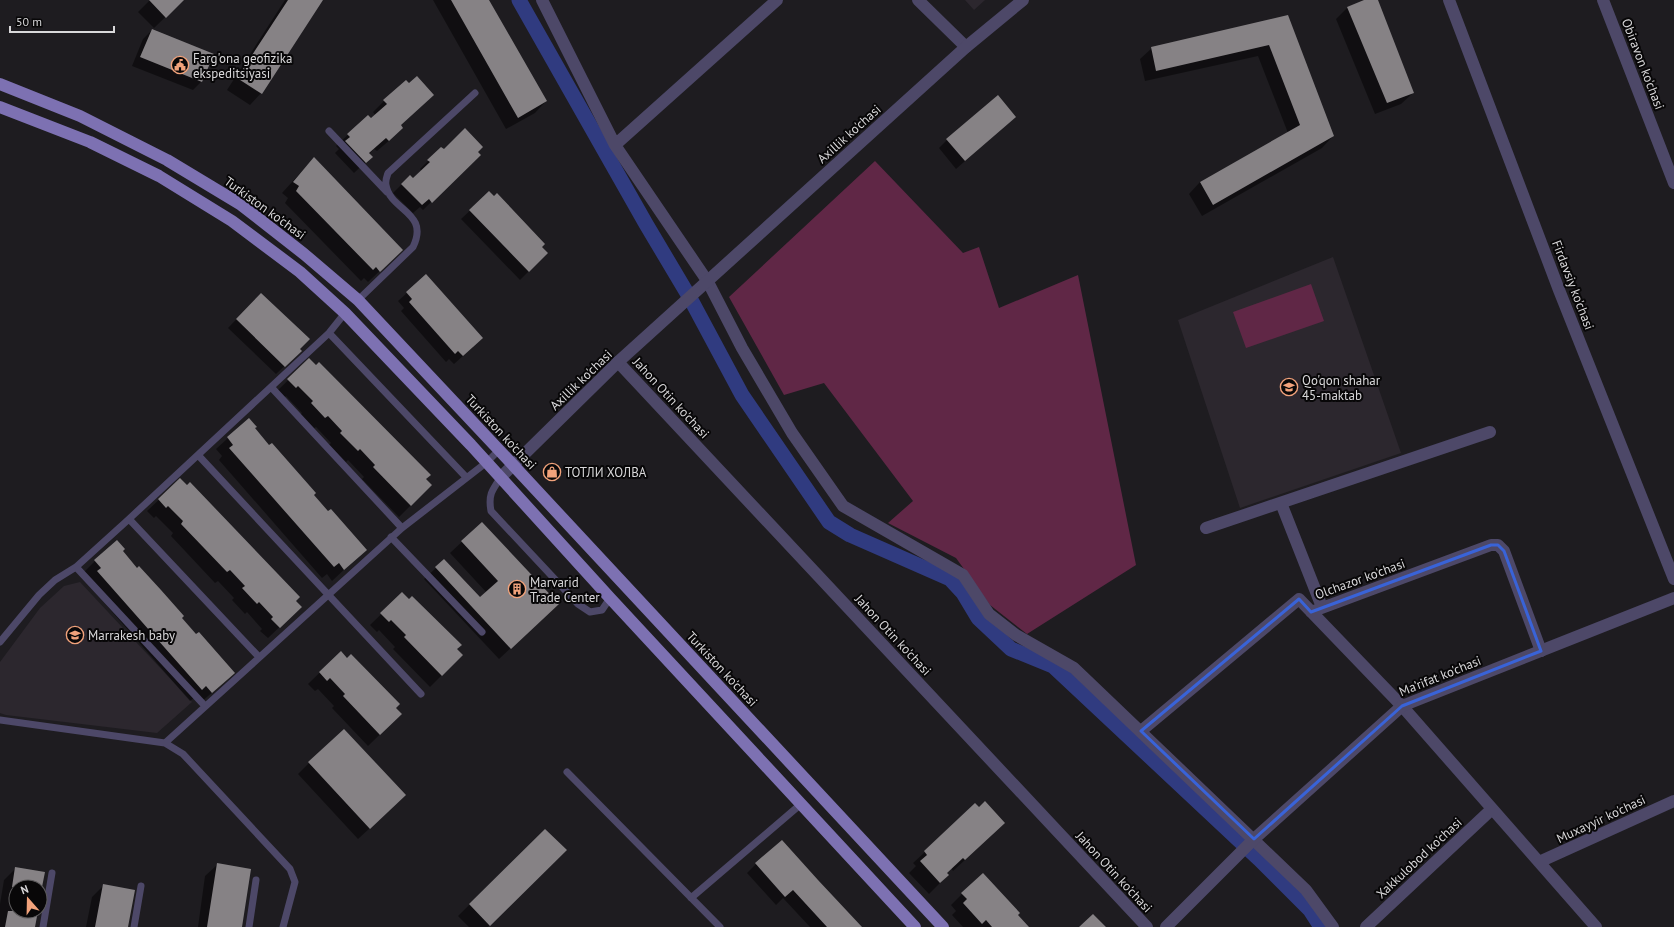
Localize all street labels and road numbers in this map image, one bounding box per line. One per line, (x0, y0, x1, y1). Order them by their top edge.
street label: Obiravon ko'chasi (1618, 16, 1668, 112)
street label: Axillik ko'chasi (814, 101, 884, 167)
street label: Turkiston ko'chasi (221, 173, 309, 243)
street label: Firdavsiy ko'chasi (1548, 238, 1598, 332)
street label: Axillik ko'chasi (546, 346, 616, 414)
street label: Jahon Otin ko'chasi (628, 353, 713, 442)
street label: Turkiston ko'chasi (462, 391, 540, 473)
street label: Olchazor ko'chasi (1313, 555, 1407, 603)
street label: Jahon Otin ko'chasi (850, 590, 935, 679)
street label: Turkiston ko'chasi (683, 628, 761, 710)
street label: Ma’rifat ko'chasi (1396, 652, 1484, 700)
street label: Muxayyir ko'chasi (1554, 791, 1648, 847)
street label: Xakkulobod ko'chasi (1373, 814, 1465, 902)
street label: Jahon Otin ko'chasi (1071, 827, 1156, 916)

